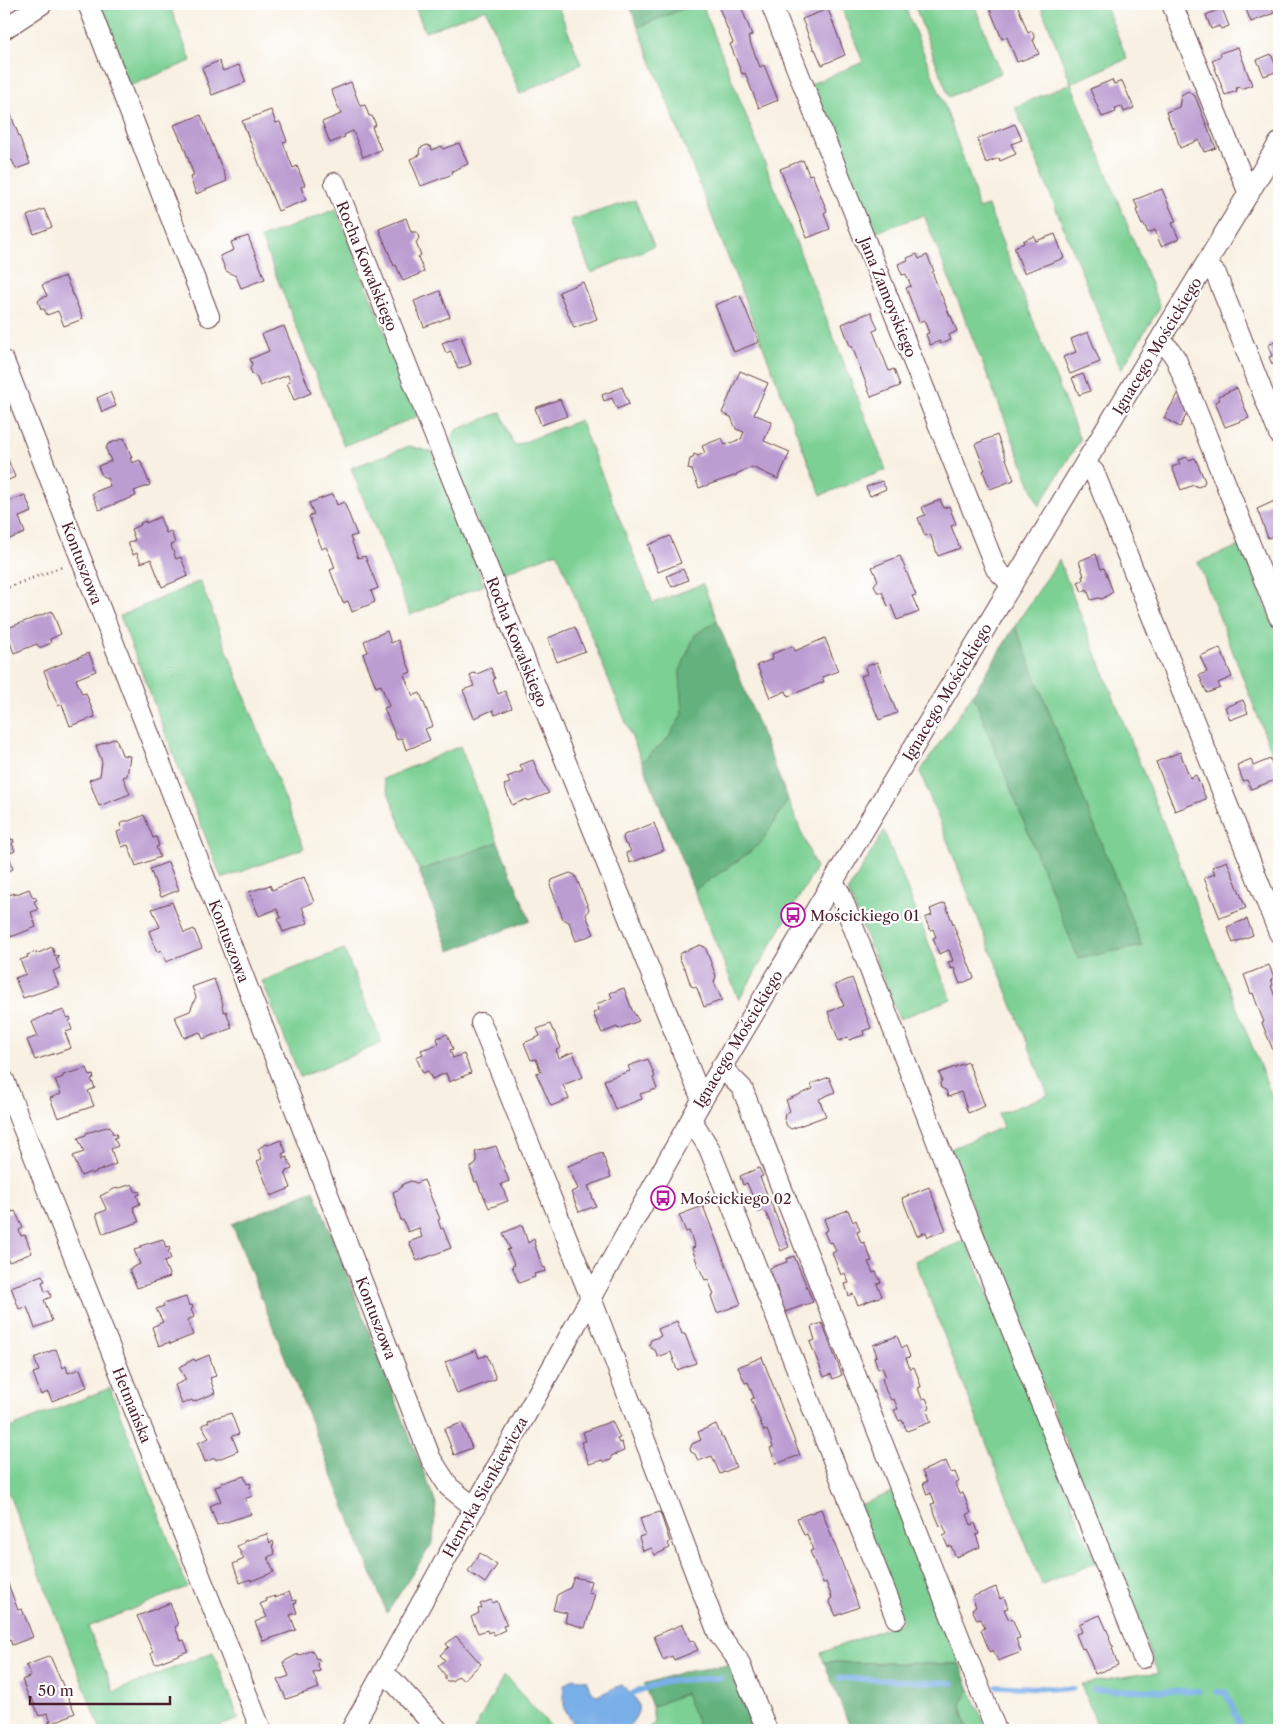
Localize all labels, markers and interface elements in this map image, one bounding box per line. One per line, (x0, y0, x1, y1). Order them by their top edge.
street label: Rocha Kowalskiego (332, 198, 402, 334)
street label: Jana Zamoyskiego (854, 232, 921, 360)
street label: Ignacego Mościckiego (1108, 274, 1206, 418)
street label: Kontuszowa (58, 519, 107, 607)
street label: Rocha Kowalskiego (482, 574, 552, 710)
street label: Ignacego Mościckiego (898, 620, 996, 764)
street label: Kontuszowa (205, 897, 254, 985)
bus stop icon: Mościckiego 01 (780, 902, 806, 928)
place label: Mościckiego 01 (810, 906, 920, 925)
street label: Ignacego Mościckiego (689, 967, 787, 1111)
bus stop icon: Mościckiego 02 (650, 1185, 676, 1211)
place label: Mościckiego 02 (680, 1189, 792, 1208)
street label: Kontuszowa (352, 1274, 401, 1362)
street label: Hetmańska (108, 1364, 156, 1446)
street label: Henryka Sienkiewicza (438, 1413, 532, 1561)
scale bar (30, 1674, 170, 1706)
text: 50 m (38, 1681, 74, 1700)

